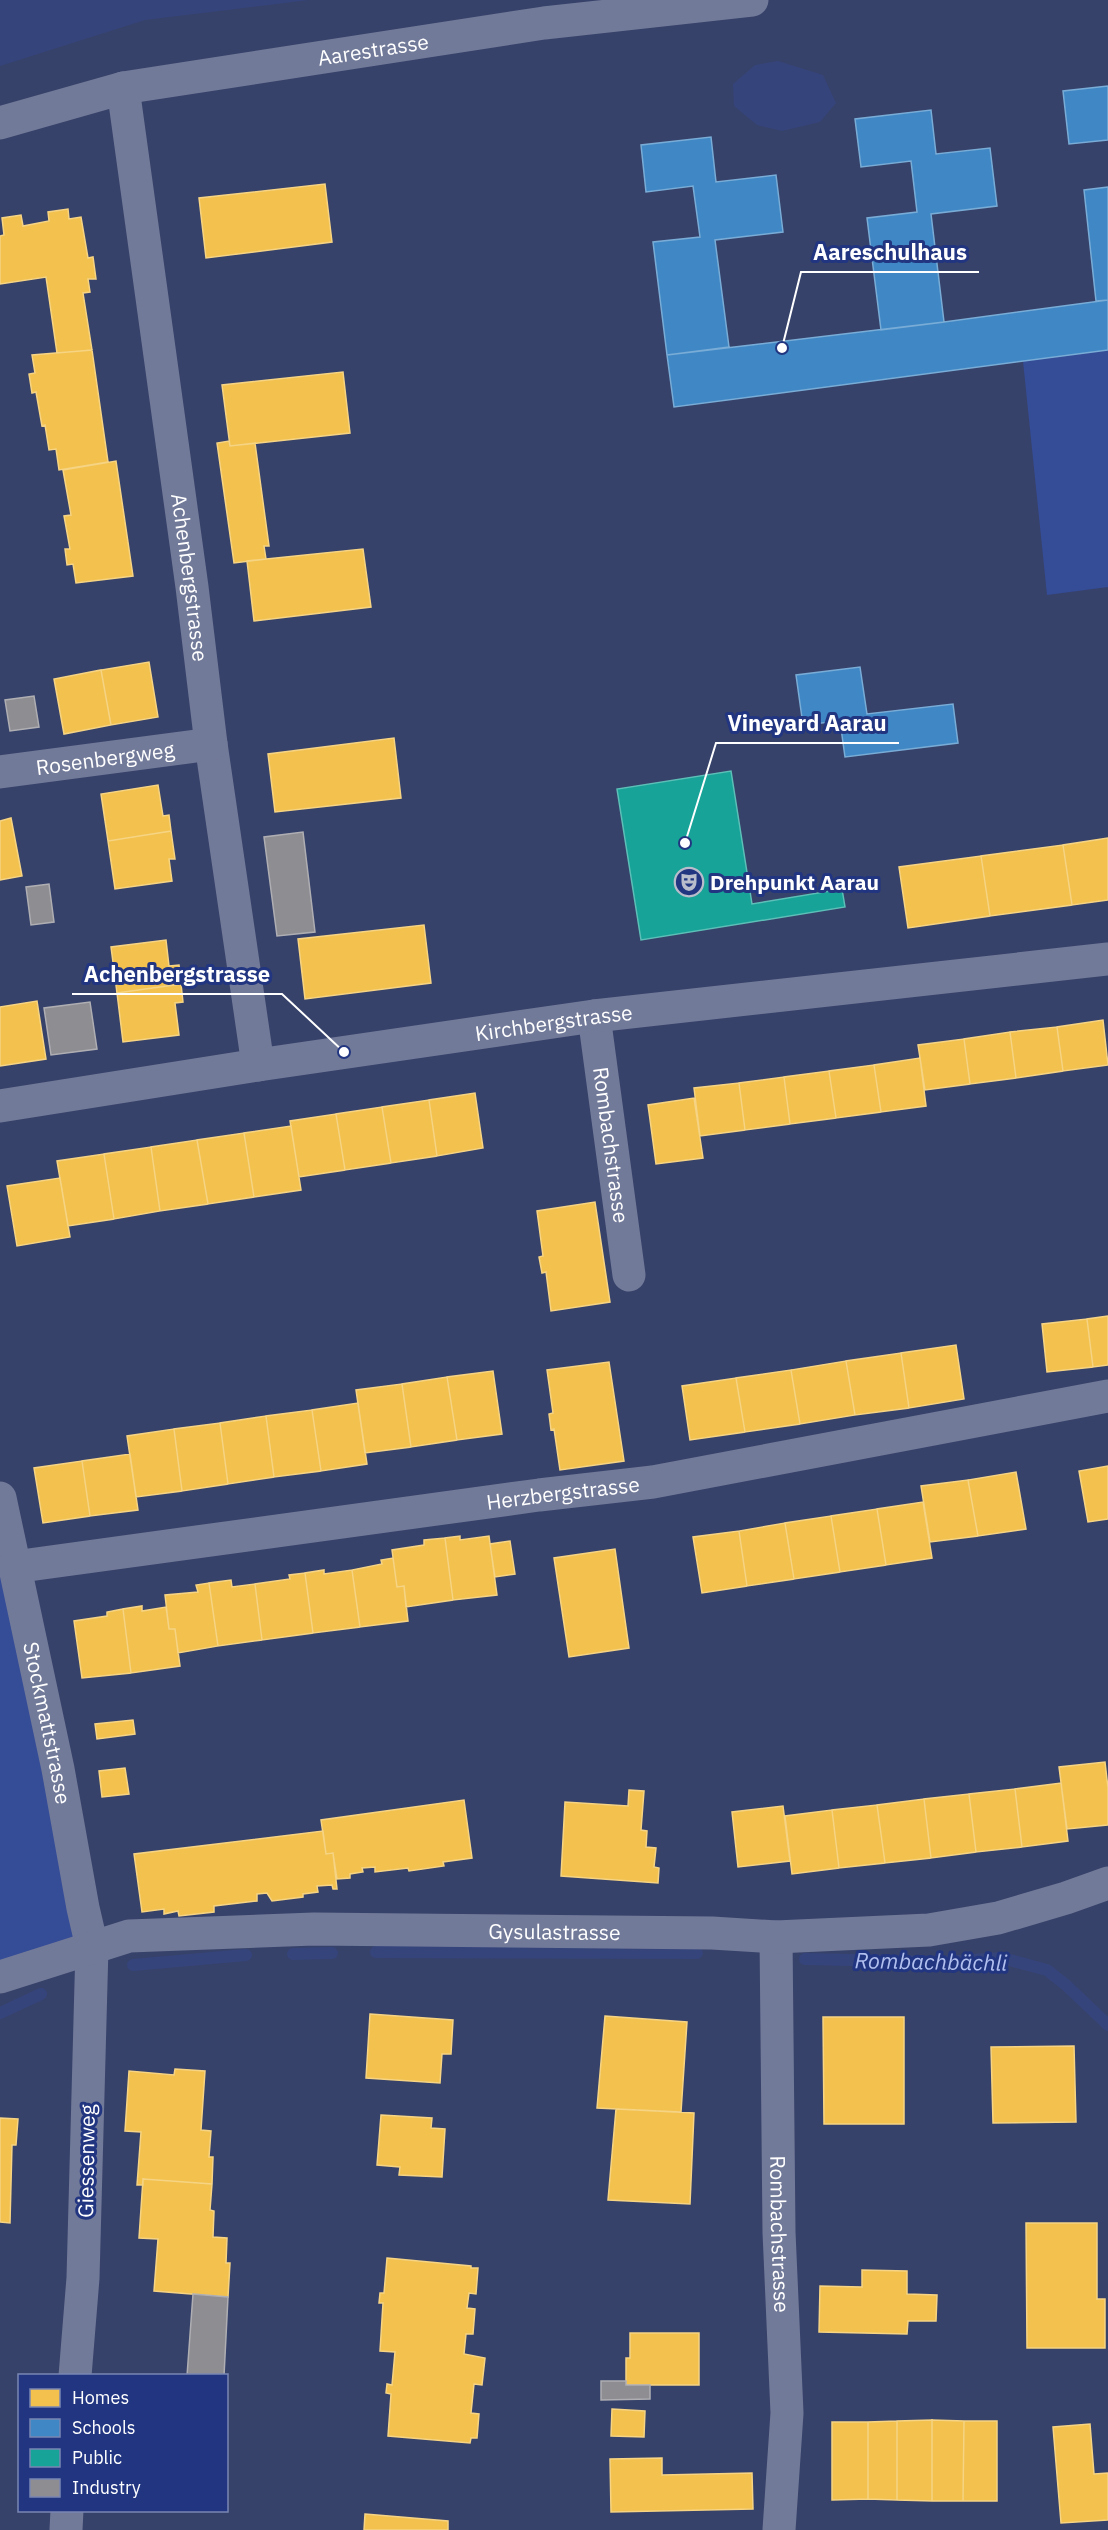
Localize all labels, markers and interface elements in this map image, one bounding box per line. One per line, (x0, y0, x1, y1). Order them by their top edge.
street label: Aarestrasse (316, 27, 431, 72)
callout: Aareschulhaus (801, 232, 979, 272)
text: Aareschulhaus (813, 237, 967, 266)
street label: Achenbergstrasse (165, 491, 215, 663)
callout: Vineyard Aarau (716, 703, 899, 743)
text: Vineyard Aarau (727, 708, 887, 737)
street label: Rosenbergweg (34, 735, 176, 781)
theatre icon: Drehpunkt Aarau (673, 866, 705, 898)
place label: Drehpunkt Aarau (710, 868, 879, 896)
callout: Achenbergstrasse (72, 954, 282, 994)
text: Achenbergstrasse (84, 959, 270, 988)
street label: Kirchbergstrasse (473, 998, 634, 1047)
street label: Rombachstrasse (587, 1065, 636, 1225)
street label: Herzbergstrasse (485, 1470, 641, 1516)
street label: Stockmattstrasse (17, 1639, 78, 1806)
street label: Gysulastrasse (488, 1917, 621, 1946)
water label: Rombachbächli (854, 1945, 1008, 1977)
street label: Giessenweg (71, 2104, 101, 2218)
street label: Rombachstrasse (764, 2155, 797, 2313)
legend (18, 2374, 228, 2512)
text: Homes (72, 2386, 129, 2409)
text: Schools (72, 2416, 136, 2439)
text: Public (72, 2446, 122, 2469)
text: Industry (72, 2476, 141, 2499)

